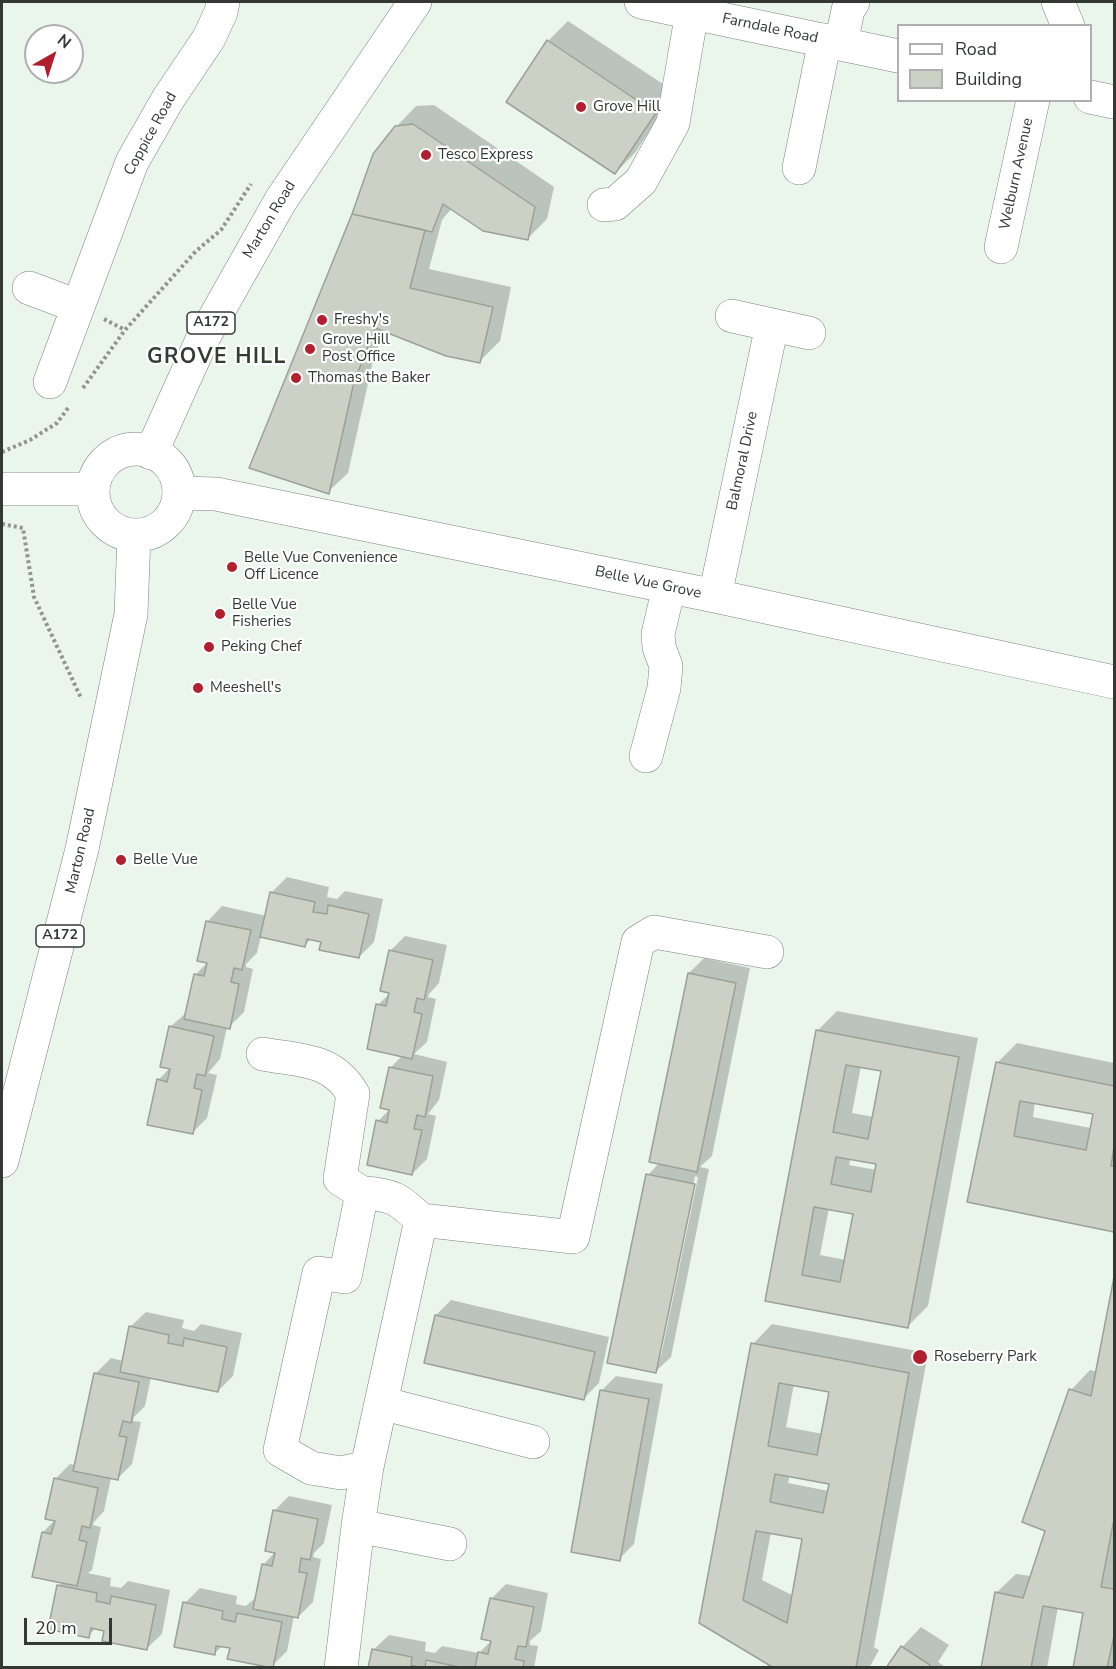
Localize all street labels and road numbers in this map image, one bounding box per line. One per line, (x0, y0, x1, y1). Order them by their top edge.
street label: Farndale Road (720, 10, 820, 48)
street label: Coppice Road (121, 89, 181, 179)
street label: Welburn Avenue (996, 116, 1038, 232)
street label: Marton Road (240, 178, 300, 262)
road number: A172 (187, 312, 235, 334)
street label: Balmoral Drive (724, 410, 762, 512)
street label: Belle Vue Grove (593, 563, 703, 603)
street label: Marton Road (62, 806, 100, 896)
road number: A172 (36, 925, 84, 947)

